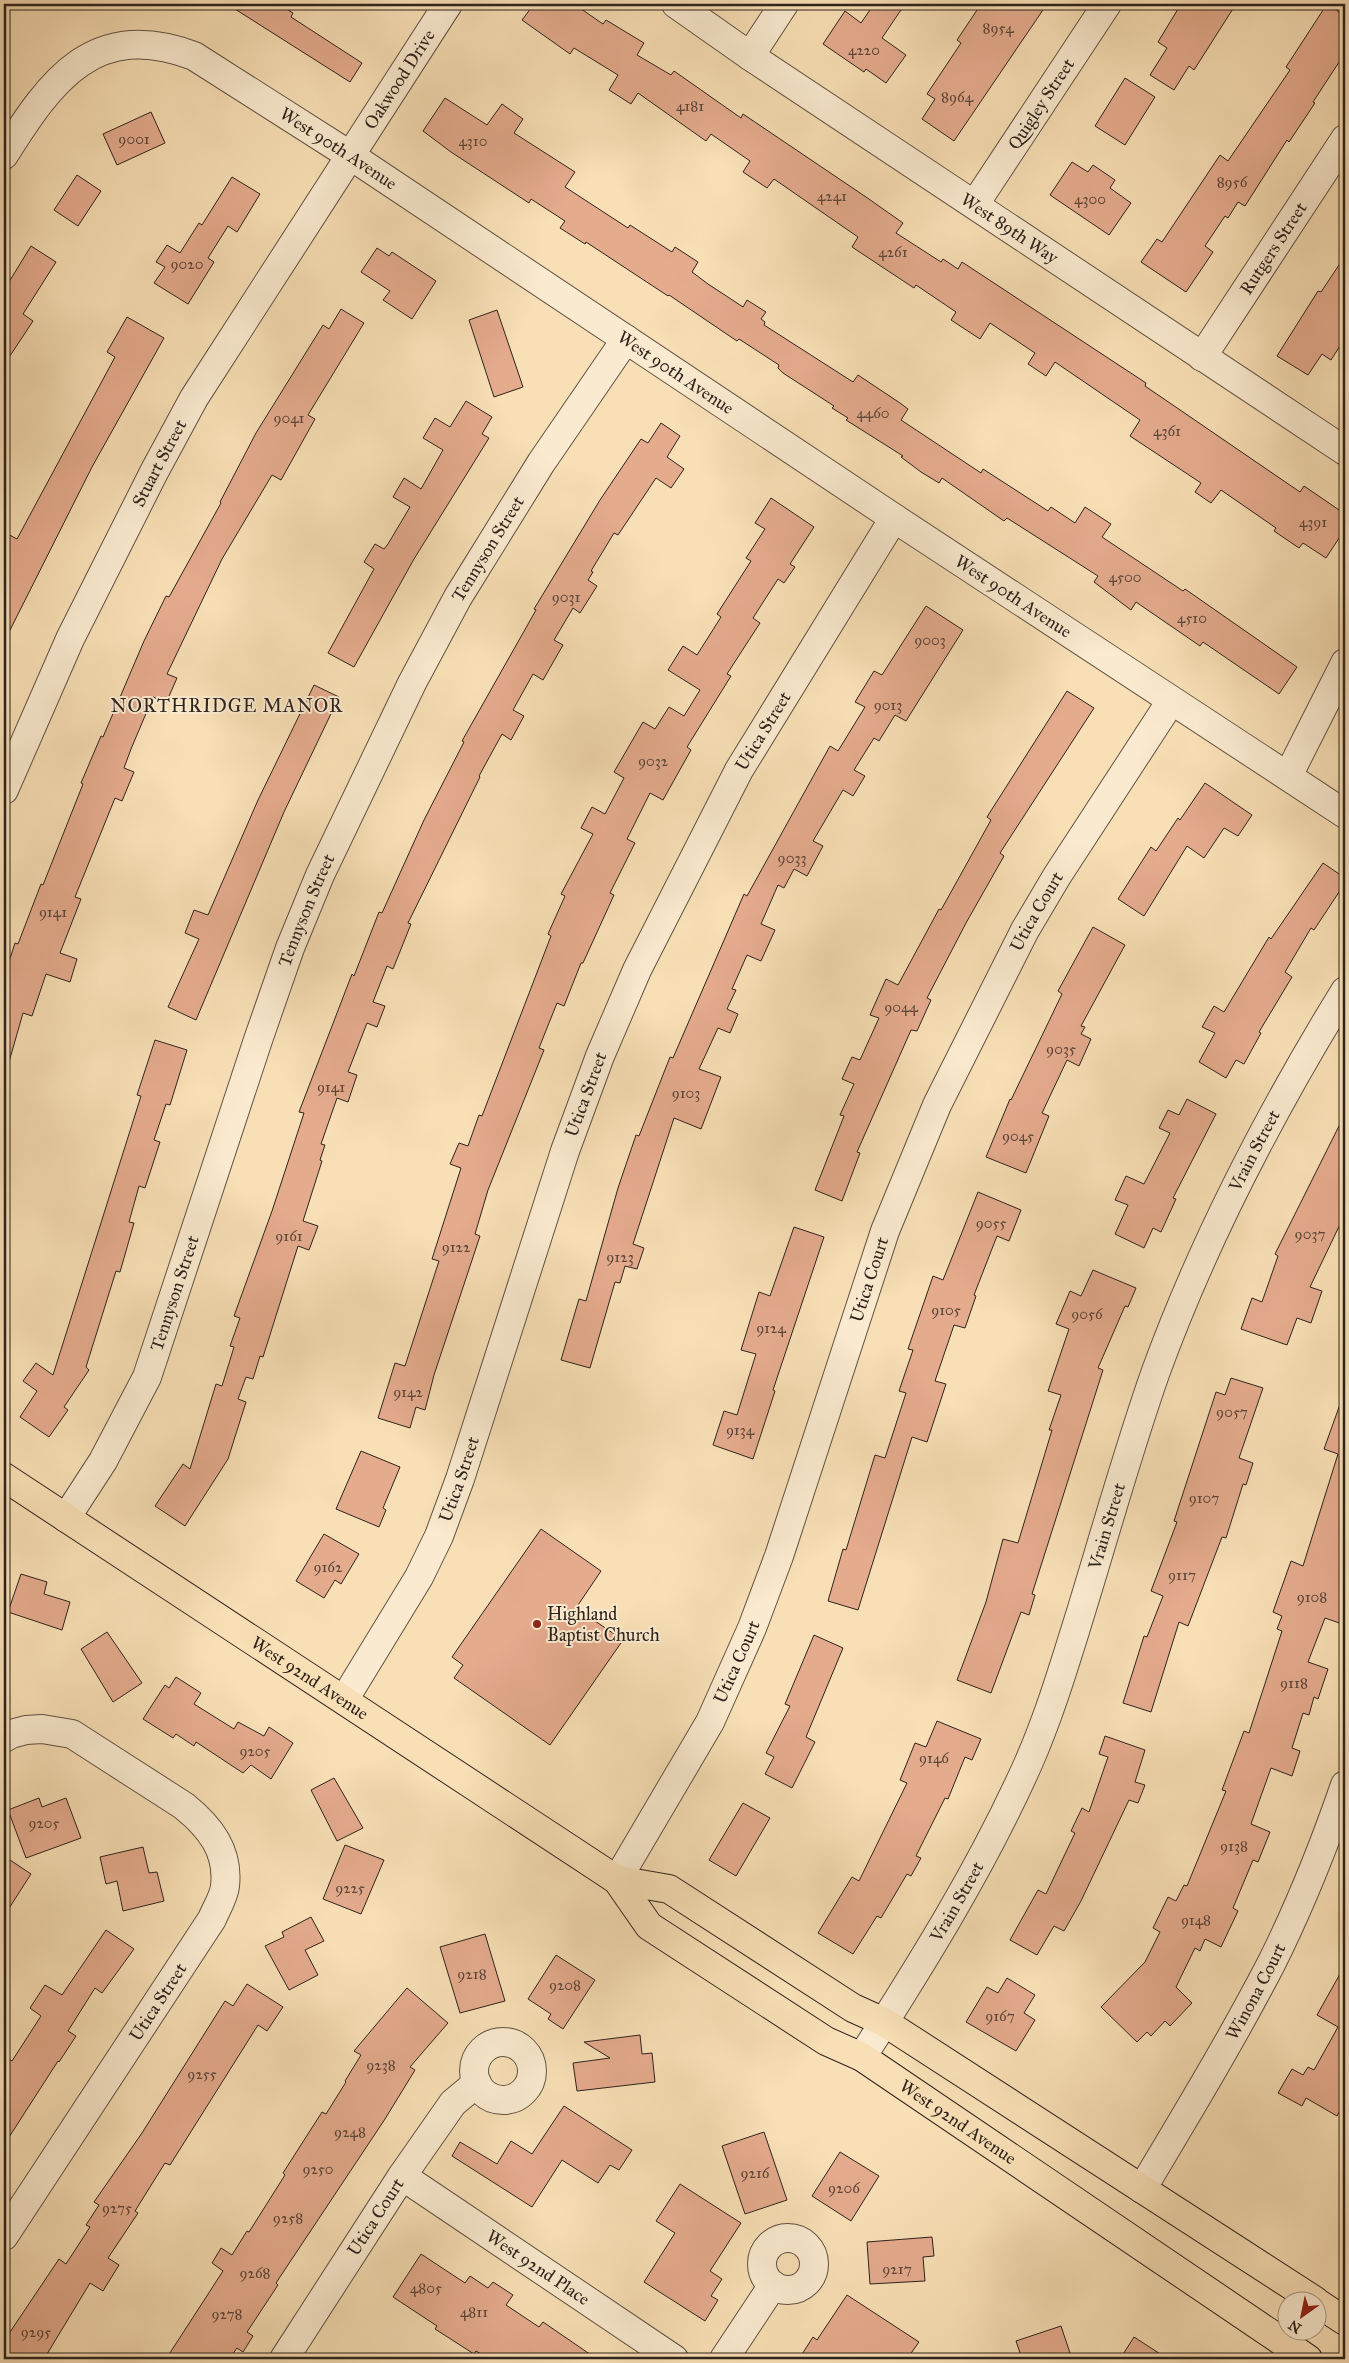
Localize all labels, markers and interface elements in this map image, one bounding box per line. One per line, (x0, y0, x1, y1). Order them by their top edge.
house number: 8954 (983, 19, 1014, 37)
street label: Oakwood Drive (359, 25, 440, 133)
house number: 4220 (848, 41, 880, 59)
street label: Quigley Street (1003, 53, 1080, 154)
house number: 8964 (941, 88, 974, 106)
house number: 4181 (676, 97, 704, 115)
street label: West 90th Avenue (276, 103, 401, 195)
house number: 9001 (118, 130, 150, 148)
house number: 4310 (459, 132, 487, 150)
house number: 8956 (1217, 173, 1249, 191)
house number: 4241 (817, 187, 847, 205)
street label: West 89th Way (957, 188, 1063, 269)
house number: 4300 (1074, 190, 1106, 208)
street label: Rutgers Street (1235, 197, 1312, 299)
house number: 4261 (878, 243, 908, 261)
house number: 9020 (171, 255, 203, 273)
street label: West 90th Avenue (613, 326, 738, 419)
house number: 4460 (856, 404, 890, 422)
house number: 9041 (273, 409, 305, 427)
street label: Stuart Street (127, 415, 192, 511)
house number: 4361 (1153, 422, 1181, 440)
street label: Tennyson Street (447, 491, 529, 606)
house number: 4391 (1299, 513, 1327, 531)
street label: West 90th Avenue (951, 550, 1076, 643)
house number: 4500 (1109, 568, 1141, 586)
house number: 9031 (552, 588, 580, 606)
house number: 4510 (1177, 609, 1207, 627)
house number: 9003 (914, 631, 946, 649)
street label: Utica Street (730, 687, 796, 775)
district label: NORTHRIDGE MANOR (111, 694, 343, 717)
house number: 9013 (874, 696, 902, 714)
house number: 9032 (638, 752, 669, 770)
house number: 9033 (778, 849, 806, 867)
street label: Tennyson Street (273, 850, 340, 970)
street label: Utica Court (1005, 867, 1068, 955)
house number: 9141 (39, 903, 67, 921)
house number: 9044 (884, 998, 918, 1016)
house number: 9035 (1046, 1040, 1076, 1058)
street label: Utica Street (560, 1048, 612, 1140)
house number: 9141 (317, 1078, 345, 1096)
house number: 9103 (672, 1084, 700, 1102)
street label: Vrain Street (1224, 1106, 1285, 1196)
house number: 9045 (1002, 1127, 1034, 1145)
house number: 9055 (976, 1214, 1006, 1232)
house number: 9037 (1295, 1225, 1325, 1243)
house number: 9161 (275, 1227, 303, 1245)
street label: Tennyson Street (145, 1232, 204, 1354)
street label: Utica Court (845, 1234, 894, 1325)
house number: 9122 (442, 1238, 471, 1256)
house number: 9123 (606, 1248, 634, 1266)
house number: 9105 (931, 1301, 961, 1319)
house number: 9056 (1071, 1305, 1104, 1323)
house number: 9124 (756, 1319, 786, 1337)
house number: 9142 (393, 1383, 423, 1401)
house number: 9057 (1216, 1403, 1248, 1421)
house number: 9134 (726, 1421, 755, 1439)
street label: Utica Street (434, 1433, 484, 1525)
street label: Vrain Street (1083, 1480, 1130, 1573)
house number: 9107 (1189, 1489, 1219, 1507)
house number: 9162 (314, 1558, 343, 1576)
house number: 9117 (1168, 1566, 1196, 1584)
house number: 9108 (1297, 1588, 1327, 1606)
place label: Highland Baptist Church (547, 1603, 660, 1646)
street label: Utica Court (709, 1617, 765, 1707)
marker: Highland Baptist Church (531, 1618, 543, 1630)
street label: West 92nd Avenue (247, 1631, 373, 1725)
house number: 9118 (1280, 1674, 1308, 1692)
house number: 9205 (239, 1742, 271, 1760)
house number: 9146 (919, 1749, 950, 1767)
house number: 9205 (28, 1814, 60, 1832)
house number: 9138 (1220, 1837, 1248, 1855)
street label: Vrain Street (925, 1857, 989, 1947)
house number: 9225 (335, 1879, 365, 1897)
house number: 9148 (1181, 1911, 1211, 1929)
street label: Winona Court (1221, 1939, 1291, 2044)
street label: Utica Street (125, 1958, 192, 2045)
house number: 9218 (457, 1965, 487, 1983)
house number: 9208 (549, 1976, 581, 1994)
house number: 9167 (985, 2007, 1015, 2025)
house number: 9238 (366, 2056, 396, 2074)
house number: 9255 (187, 2065, 217, 2083)
street label: West 92nd Avenue (895, 2075, 1020, 2169)
house number: 9248 (334, 2123, 366, 2141)
house number: 9250 (302, 2160, 334, 2178)
house number: 9216 (740, 2164, 771, 2182)
street label: Utica Court (342, 2173, 409, 2260)
house number: 9206 (828, 2179, 861, 2197)
house number: 9275 (102, 2199, 132, 2217)
house number: 9258 (273, 2209, 303, 2227)
street label: West 92nd Place (482, 2225, 594, 2310)
house number: 9217 (882, 2260, 912, 2278)
house number: 9268 (239, 2264, 271, 2282)
house number: 4805 (410, 2279, 442, 2297)
north arrow (1276, 2290, 1326, 2340)
house number: 4811 (460, 2303, 488, 2321)
house number: 9278 (211, 2305, 243, 2323)
text: N (1285, 2316, 1305, 2337)
house number: 9295 (21, 2323, 51, 2341)

